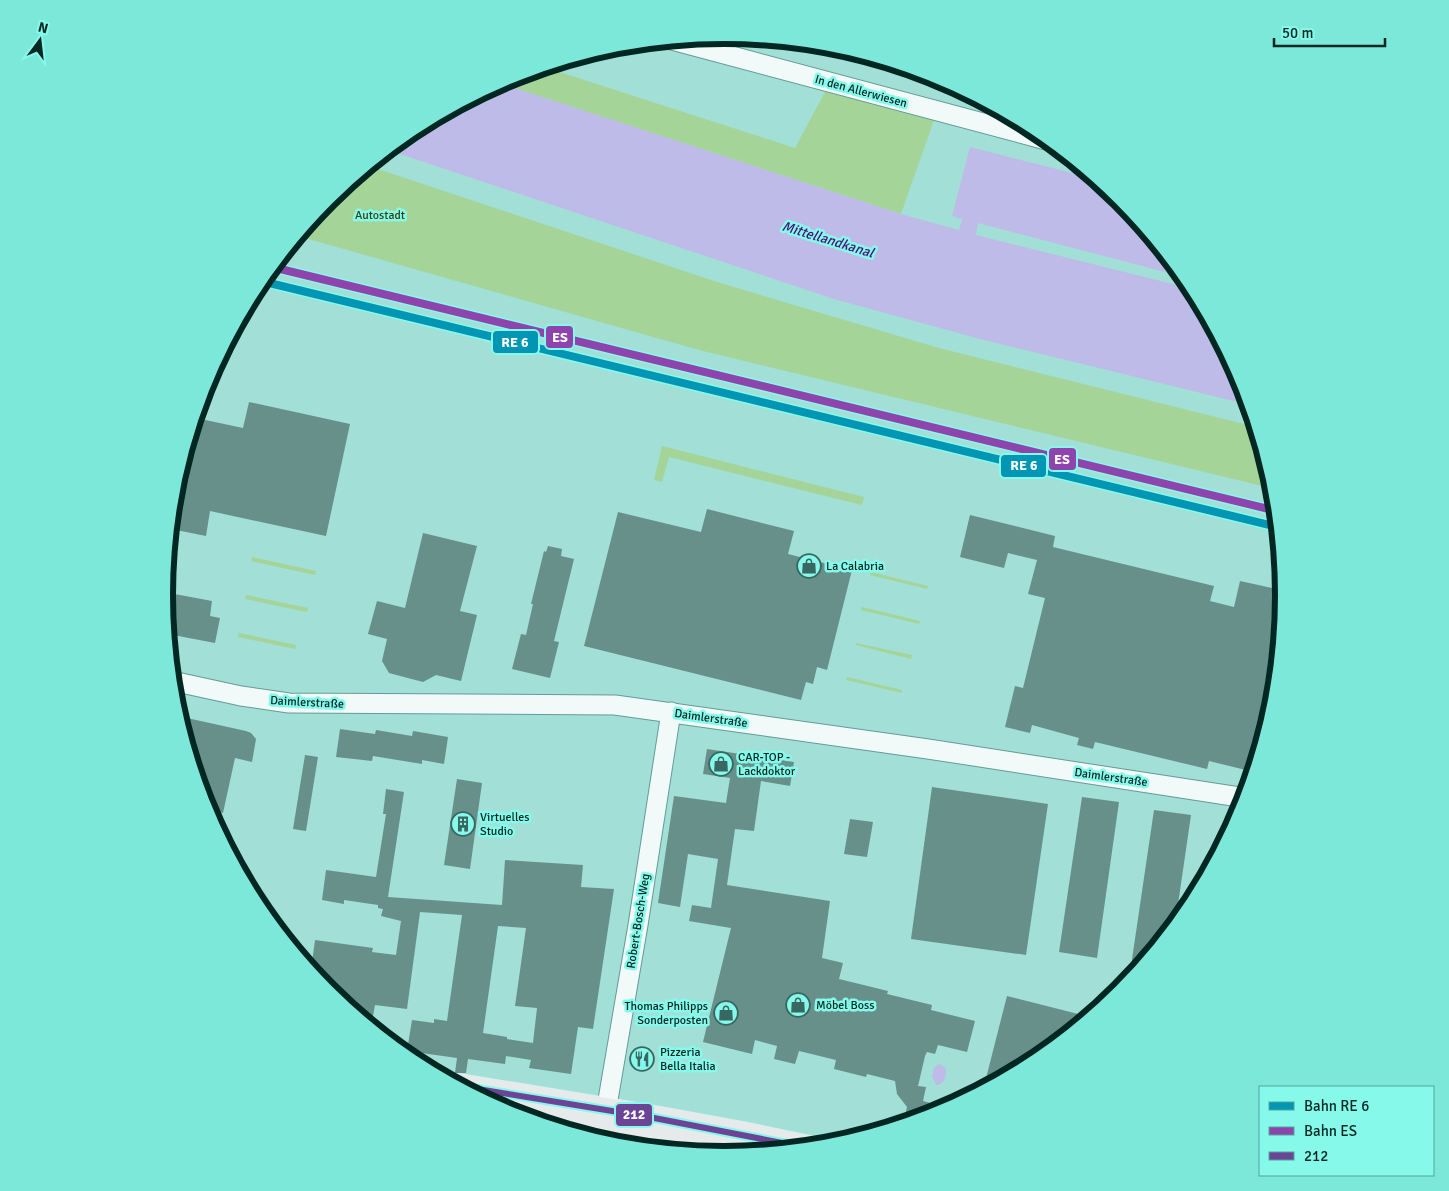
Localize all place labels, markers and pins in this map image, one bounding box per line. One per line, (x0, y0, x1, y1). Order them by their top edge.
shop icon: La Calabria (796, 553, 822, 579)
place label: La Calabria (826, 559, 884, 574)
place label: CAR-TOP - Lackdoktor (738, 750, 796, 779)
shop icon: CAR-TOP - Lackdoktor (708, 751, 734, 777)
place label: Virtuelles Studio (480, 810, 530, 839)
building icon: Virtuelles Studio (450, 811, 476, 837)
shop icon: Möbel Boss (785, 992, 811, 1018)
place label: Möbel Boss (816, 998, 874, 1013)
place label: Thomas Philipps Sonderposten (625, 999, 708, 1028)
shop icon: Thomas Philipps Sonderposten (713, 1000, 739, 1026)
place label: Pizzeria Bella Italia (660, 1045, 716, 1074)
restaurant icon: Pizzeria Bella Italia (629, 1046, 655, 1072)

